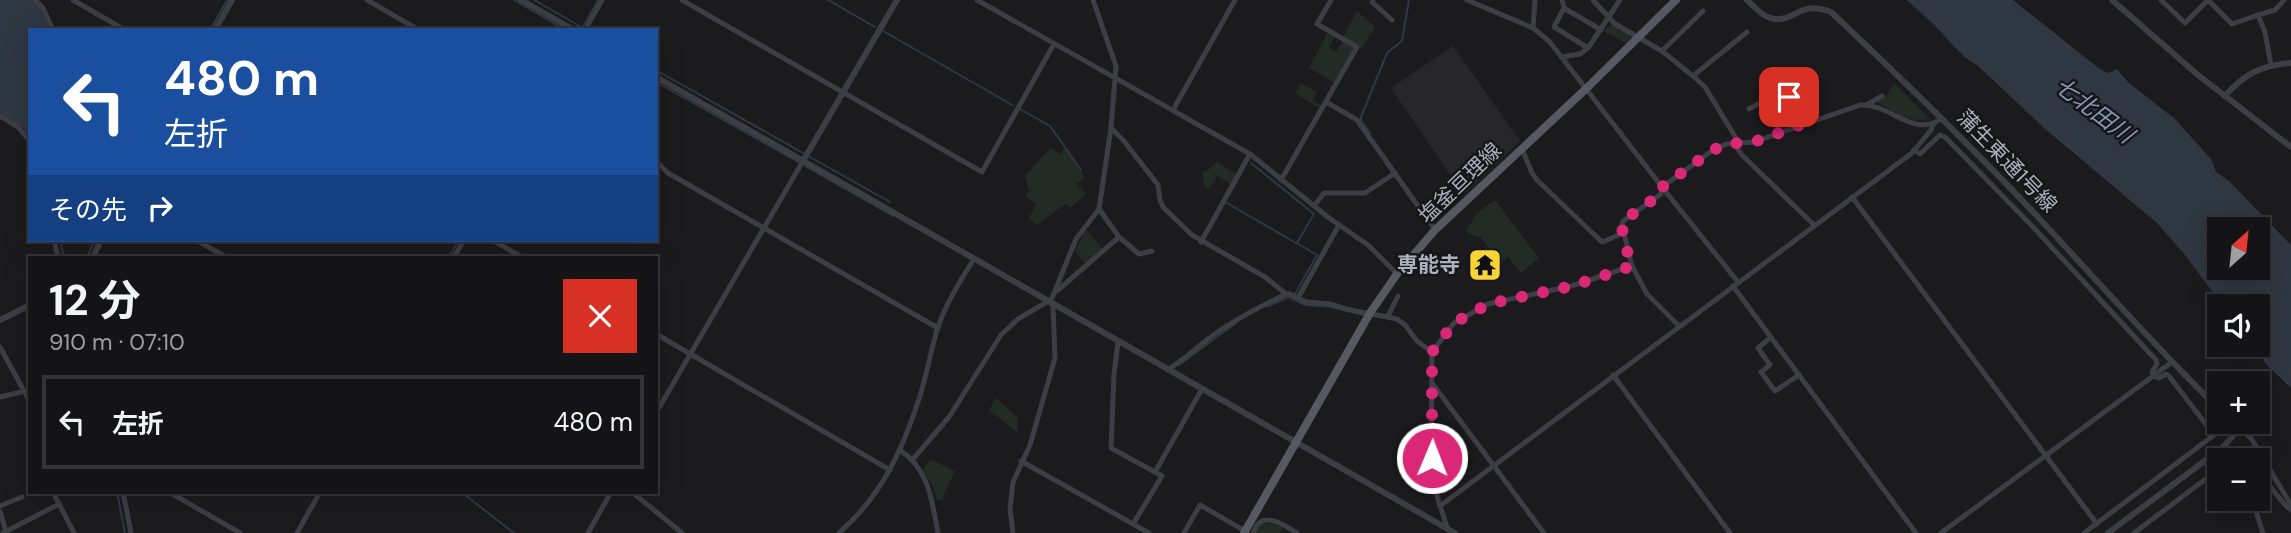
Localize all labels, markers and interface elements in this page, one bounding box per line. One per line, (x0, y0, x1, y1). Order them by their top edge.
text: 480 m (164, 46, 319, 110)
icon: left (49, 56, 140, 147)
pin (1759, 67, 1819, 127)
water label: 七北田川 (2048, 70, 2142, 151)
icon: arrive (1770, 78, 1808, 116)
street label: 蒲生東通1号線 (1951, 104, 2063, 218)
text: 左折 (164, 113, 228, 155)
street label: 塩釜亘理線 (1413, 136, 1507, 230)
icon: right (141, 189, 179, 227)
text: その先 (49, 193, 127, 227)
north arrow (2207, 217, 2270, 280)
map controls (2207, 217, 2270, 511)
temple icon: 専能寺 (1466, 246, 1504, 284)
place label: 専能寺 (1397, 251, 1460, 279)
text: 12 分 (49, 273, 140, 328)
button: close (563, 279, 637, 353)
button: sound (2207, 294, 2270, 357)
text: 910 m · 07:10 (49, 327, 185, 357)
button: + (2207, 371, 2270, 434)
icon: left (53, 403, 91, 441)
text: 480 m (554, 405, 633, 439)
text: 左折 (112, 407, 164, 441)
position arrow (1395, 421, 1469, 495)
button: − (2207, 448, 2270, 511)

